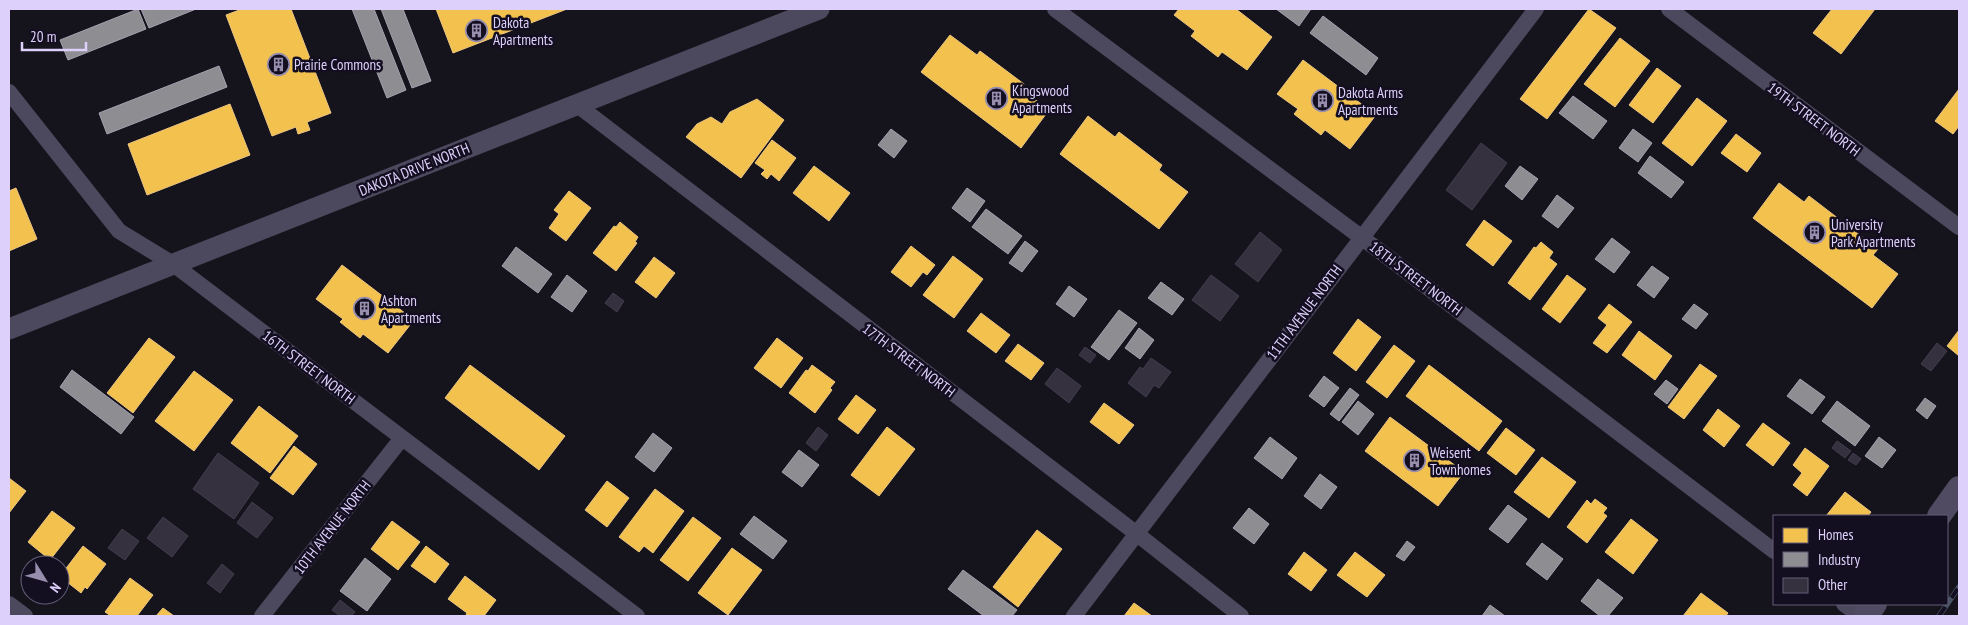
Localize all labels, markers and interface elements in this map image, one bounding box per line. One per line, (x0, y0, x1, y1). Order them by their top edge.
place label: Dakota Apartments (493, 13, 553, 49)
building icon: Dakota Apartments (465, 19, 489, 43)
scale bar (22, 20, 86, 52)
text: 20 m (30, 27, 56, 46)
building icon: Prairie Commons (266, 52, 290, 76)
place label: Prairie Commons (294, 55, 381, 74)
street label: 19TH STREET NORTH (1764, 78, 1864, 160)
place label: Kingswood Apartments (1012, 81, 1072, 117)
place label: Dakota Arms Apartments (1338, 83, 1403, 119)
building icon: Kingswood Apartments (984, 87, 1008, 111)
building icon: Dakota Arms Apartments (1310, 89, 1334, 113)
street label: DAKOTA DRIVE NORTH (356, 138, 472, 200)
place label: University Park Apartments (1831, 215, 1916, 251)
building icon: University Park Apartments (1803, 221, 1827, 245)
street label: 18TH STREET NORTH (1366, 237, 1466, 319)
street label: 11TH AVENUE NORTH (1262, 261, 1346, 363)
place label: Ashton Apartments (381, 291, 441, 327)
building icon: Ashton Apartments (353, 297, 377, 321)
street label: 17TH STREET NORTH (859, 319, 959, 401)
street label: 16TH STREET NORTH (259, 326, 359, 408)
place label: Weisent Townhomes (1430, 443, 1491, 479)
building icon: Weisent Townhomes (1402, 449, 1426, 473)
street label: 10TH AVENUE NORTH (289, 476, 375, 578)
legend (1773, 515, 1948, 605)
text: Homes (1818, 525, 1854, 544)
text: Industry (1818, 550, 1860, 569)
north arrow (20, 555, 70, 605)
text: Other (1818, 575, 1848, 594)
text: N (46, 579, 65, 596)

